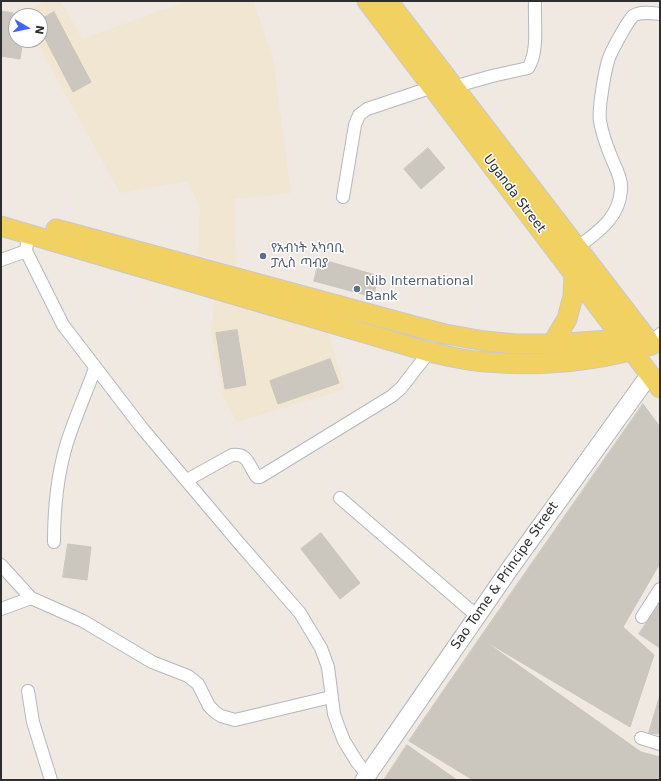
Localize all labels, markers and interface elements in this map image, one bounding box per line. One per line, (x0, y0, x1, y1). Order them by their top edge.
north arrow (8, 8, 48, 48)
text: N (32, 24, 46, 35)
street label: Uganda Street (480, 152, 548, 236)
place label: የአብነት አካባቢ ፓሊስ ጣብያ (271, 241, 344, 272)
marker: የአብነት አካባቢ ፓሊስ ጣብያ (258, 251, 268, 261)
place label: Nib International Bank (365, 274, 474, 305)
marker: Nib International Bank (352, 284, 362, 294)
street label: Sao Tome & Principe Street (448, 499, 562, 653)

